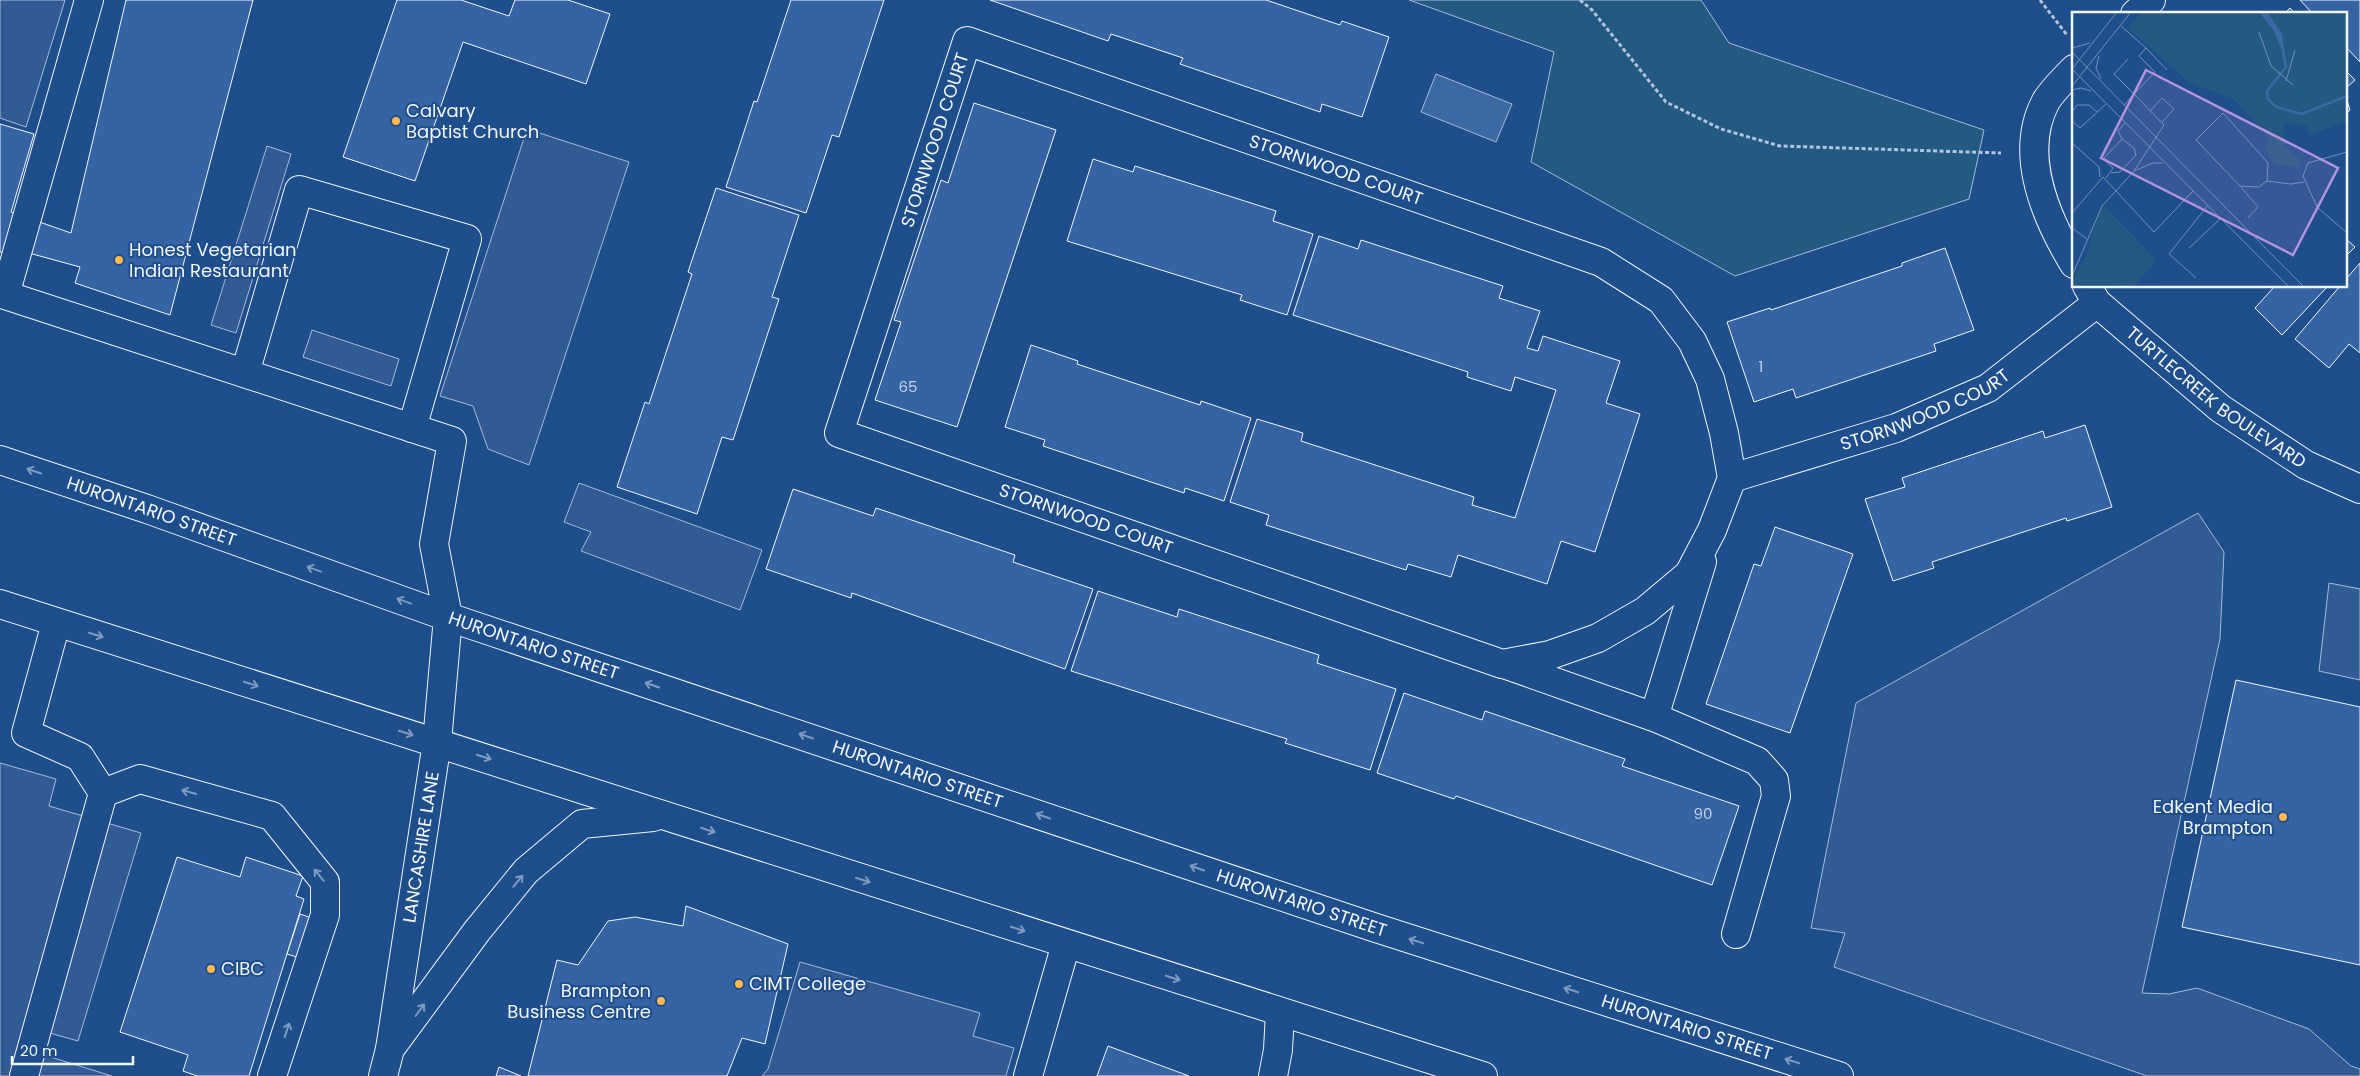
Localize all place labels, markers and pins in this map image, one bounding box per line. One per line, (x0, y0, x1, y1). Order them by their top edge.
place label: Calvary Baptist Church (406, 98, 539, 144)
marker: Calvary Baptist Church (390, 115, 402, 127)
place label: Honest Vegetarian Indian Restaurant (129, 237, 297, 283)
marker: Honest Vegetarian Indian Restaurant (113, 254, 125, 266)
place label: Edkent Media Brampton (2153, 794, 2273, 840)
marker: Edkent Media Brampton (2277, 811, 2289, 823)
place label: CIBC (221, 956, 264, 981)
marker: CIBC (205, 963, 217, 975)
place label: CIMT College (749, 971, 866, 996)
place label: Brampton Business Centre (507, 978, 651, 1024)
marker: CIMT College (733, 978, 745, 990)
marker: Brampton Business Centre (655, 995, 667, 1007)

